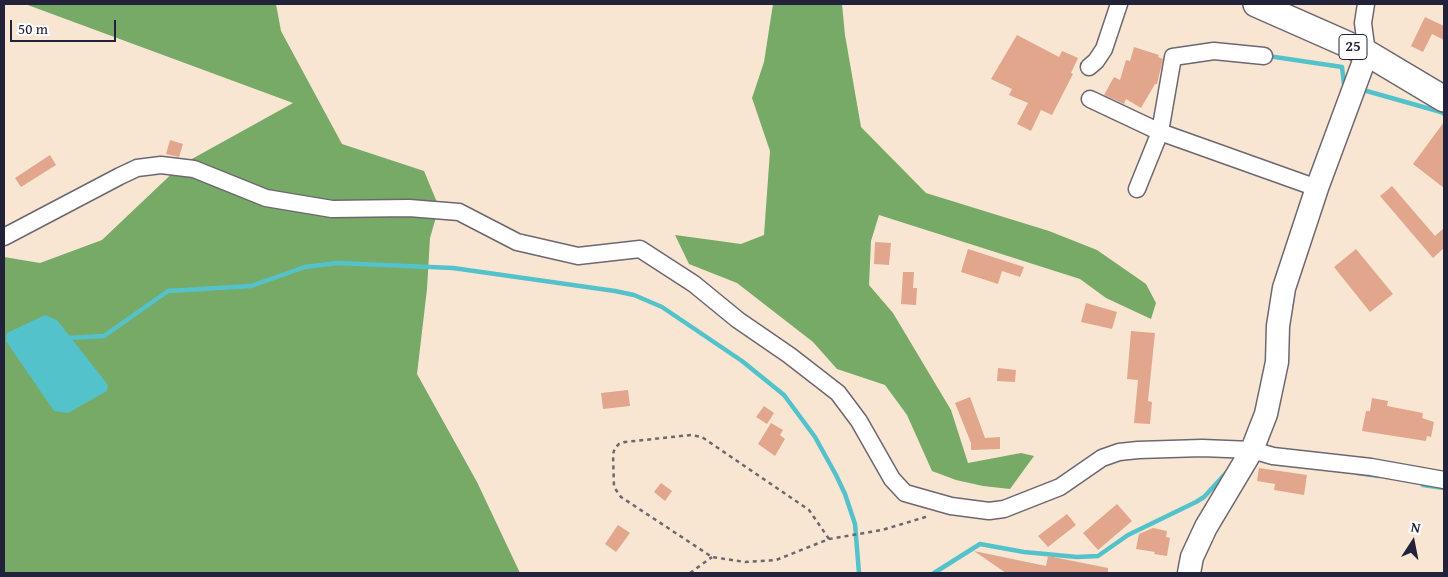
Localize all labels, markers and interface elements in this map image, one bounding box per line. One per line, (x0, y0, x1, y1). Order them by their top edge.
scale bar (12, 10, 119, 42)
text: 50 m (18, 18, 48, 39)
road number: 25 (1339, 34, 1367, 60)
north arrow (1388, 517, 1438, 567)
text: N (1409, 517, 1422, 538)

